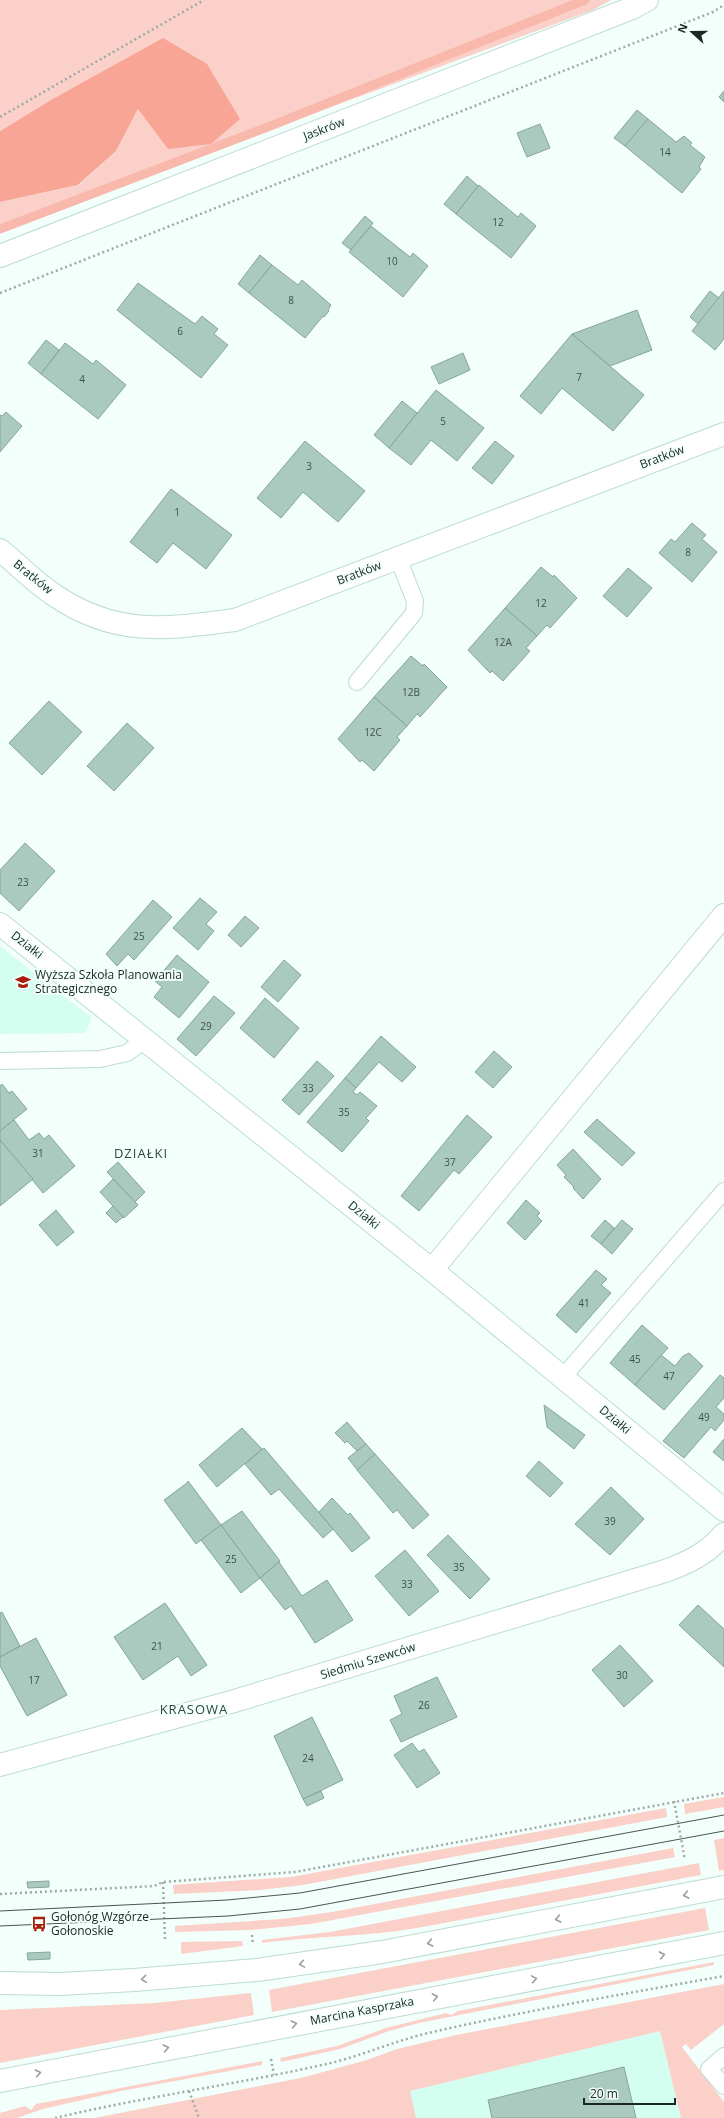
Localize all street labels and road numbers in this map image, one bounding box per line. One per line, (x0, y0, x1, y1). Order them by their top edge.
street label: Jaskrów (300, 113, 348, 145)
street label: Bratków (637, 440, 687, 473)
street label: Bratków (10, 555, 57, 598)
street label: Bratków (334, 556, 384, 589)
street label: Działki (8, 927, 47, 963)
street label: Działki (345, 1197, 384, 1233)
street label: Działki (596, 1401, 635, 1438)
street label: Siedmiu Szewców (318, 1638, 418, 1683)
street label: Marcina Kasprzaka (308, 1992, 415, 2029)

